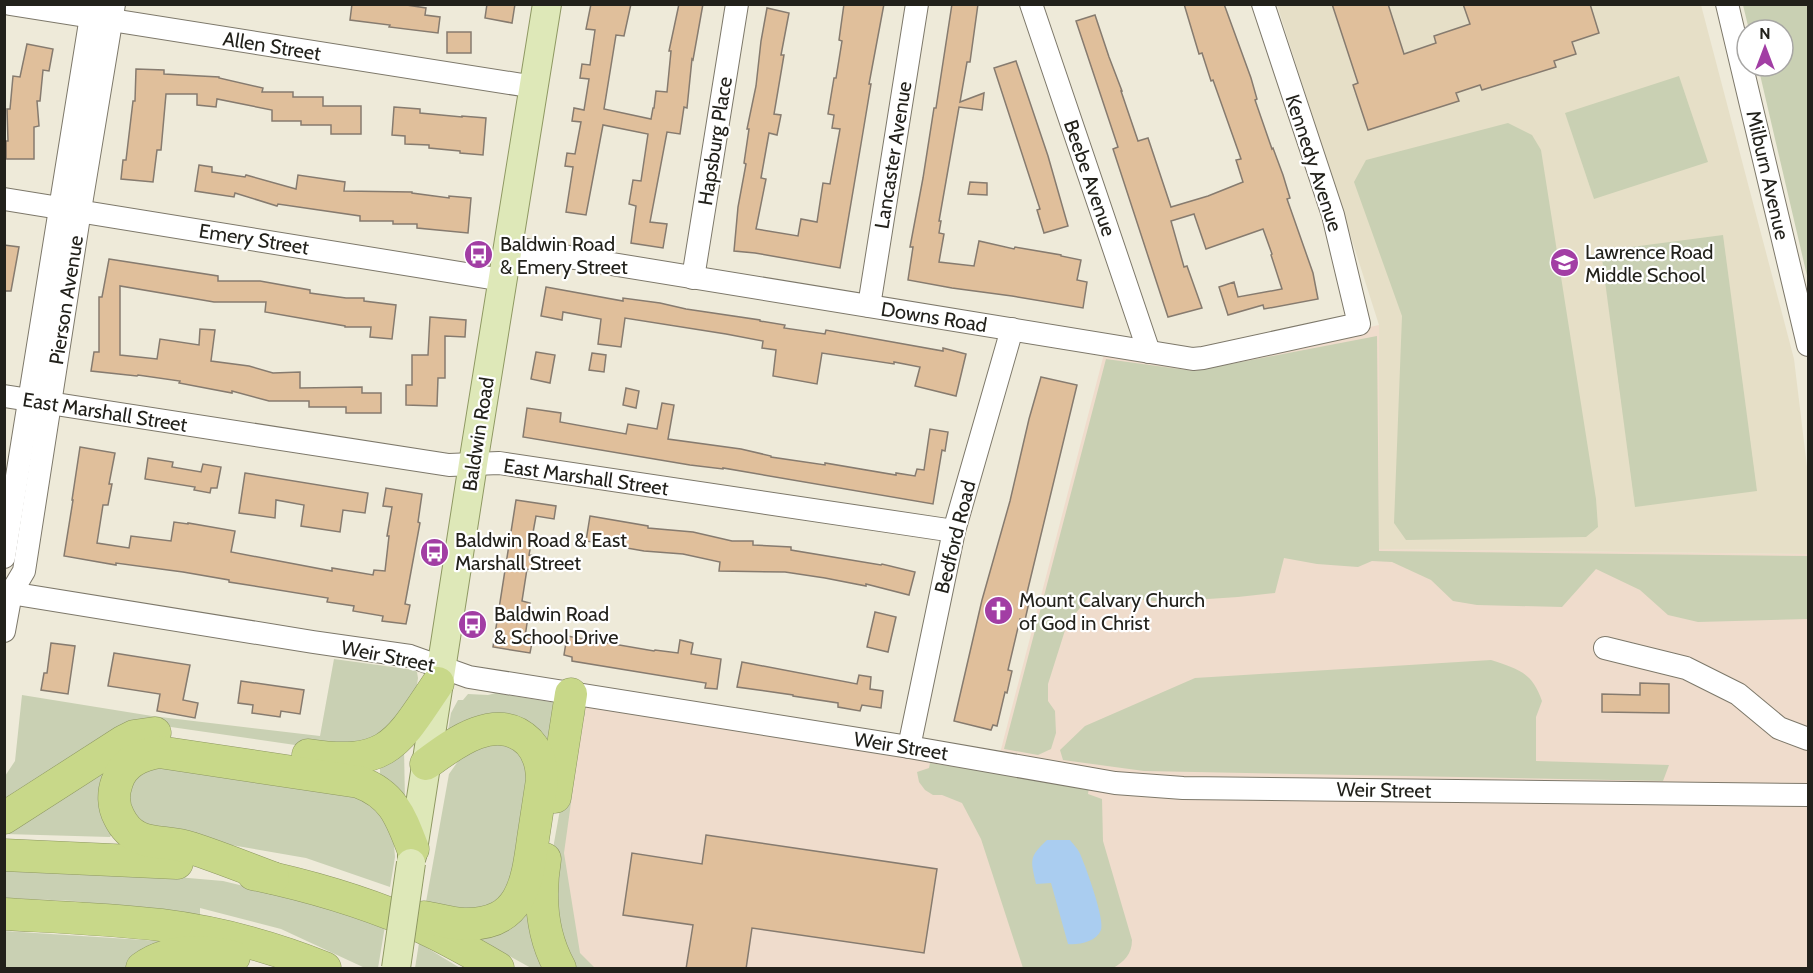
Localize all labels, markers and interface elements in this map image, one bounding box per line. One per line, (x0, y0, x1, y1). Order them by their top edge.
north arrow (1735, 18, 1795, 78)
text: N (1759, 24, 1771, 43)
street label: Allen Street (221, 26, 323, 66)
street label: Hapsburg Place (693, 75, 737, 207)
street label: Lancaster Avenue (870, 80, 916, 230)
street label: Kennedy Avenue (1281, 91, 1347, 235)
street label: Milburn Avenue (1741, 108, 1795, 242)
street label: Beebe Avenue (1059, 117, 1121, 239)
street label: Emery Street (197, 218, 311, 260)
place label: Baldwin Road & Emery Street (500, 232, 628, 279)
street label: Pierson Avenue (44, 234, 88, 366)
bus stop icon: Baldwin Road & Emery Street (463, 239, 495, 271)
place label: Lawrence Road Middle School (1585, 240, 1713, 287)
school or university icon: Lawrence Road Middle School (1548, 247, 1580, 279)
street label: Downs Road (879, 297, 989, 337)
street label: Baldwin Road (457, 375, 499, 493)
street label: East Marshall Street (21, 387, 189, 437)
street label: East Marshall Street (502, 454, 670, 500)
street label: Bedford Road (929, 478, 981, 596)
place label: Baldwin Road & East Marshall Street (455, 528, 627, 575)
bus stop icon: Baldwin Road & East Marshall Street (418, 536, 450, 568)
place label: Mount Calvary Church of God in Christ (1019, 588, 1205, 635)
church icon: Mount Calvary Church of God in Christ (982, 595, 1014, 627)
place label: Baldwin Road & School Drive (494, 602, 618, 649)
bus stop icon: Baldwin Road & School Drive (457, 609, 489, 641)
street label: Weir Street (339, 635, 437, 677)
street label: Weir Street (852, 727, 950, 765)
street label: Weir Street (1336, 777, 1432, 803)

